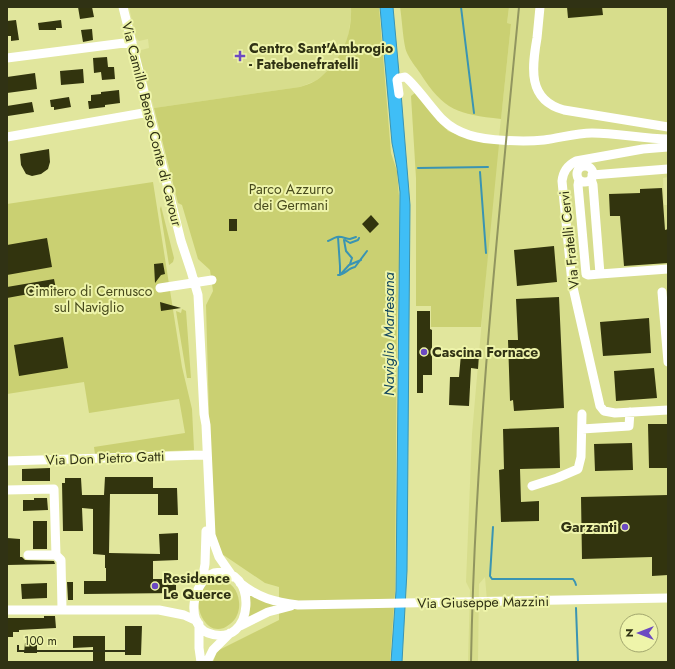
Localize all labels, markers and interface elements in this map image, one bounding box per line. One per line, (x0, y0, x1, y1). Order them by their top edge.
street label: Via Camillo Benso Conte di Cavour (117, 20, 187, 228)
place label: Centro Sant'Ambrogio - Fatebenefratelli (249, 38, 393, 74)
marker: Centro Sant'Ambrogio - Fatebenefratelli (234, 50, 246, 62)
park label: Parco Azzurro dei Germani (249, 179, 334, 215)
street label: Via Fratelli Cervi (554, 190, 584, 290)
water label: Naviglio Martesana (378, 271, 400, 396)
park label: Cimitero di Cernusco sul Naviglio (26, 281, 153, 317)
place label: Cascina Fornace (432, 342, 538, 362)
marker: Cascina Fornace (419, 347, 429, 357)
street label: Via Don Pietro Gatti (45, 446, 165, 470)
place label: Garzanti (561, 517, 617, 537)
marker: Garzanti (620, 522, 630, 532)
place label: Residence Le Querce (163, 568, 231, 604)
marker: Residence Le Querce (150, 581, 160, 591)
street label: Via Giuseppe Mazzini (417, 591, 549, 613)
north arrow (619, 613, 659, 653)
scale bar (18, 627, 126, 653)
text: N (621, 629, 637, 637)
text: 100 m (24, 632, 57, 650)

